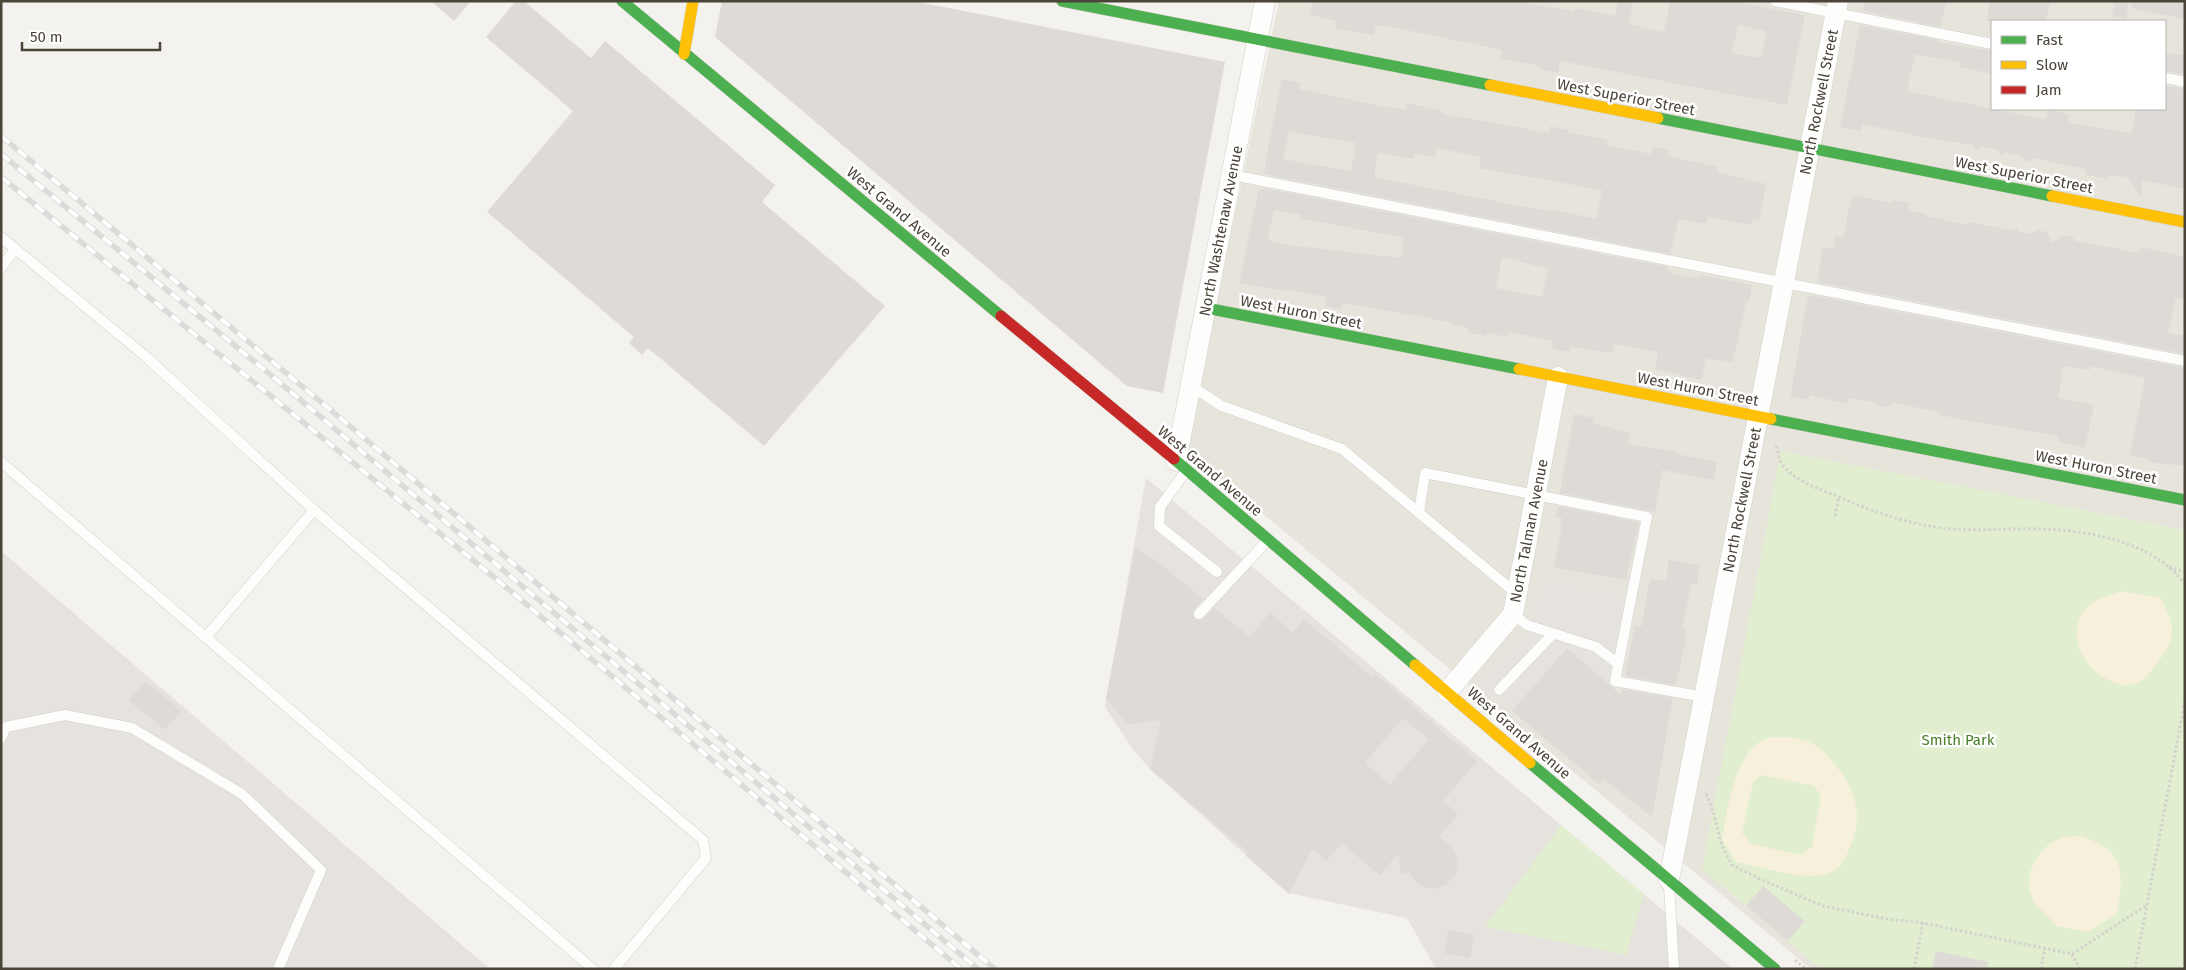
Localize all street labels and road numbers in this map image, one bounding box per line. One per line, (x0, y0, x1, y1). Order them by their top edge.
street label: North Rockwell Street (1796, 27, 1842, 176)
street label: West Superior Street (1556, 75, 1697, 119)
street label: North Washtenaw Avenue (1196, 144, 1246, 318)
street label: West Superior Street (1954, 153, 2095, 197)
street label: West Grand Avenue (843, 163, 955, 261)
street label: West Huron Street (1239, 291, 1364, 333)
street label: West Huron Street (1636, 368, 1761, 410)
street label: West Grand Avenue (1154, 422, 1266, 520)
street label: North Rockwell Street (1719, 425, 1765, 574)
street label: West Huron Street (2034, 446, 2159, 488)
street label: North Talman Avenue (1506, 458, 1552, 604)
street label: West Grand Avenue (1464, 683, 1574, 783)

